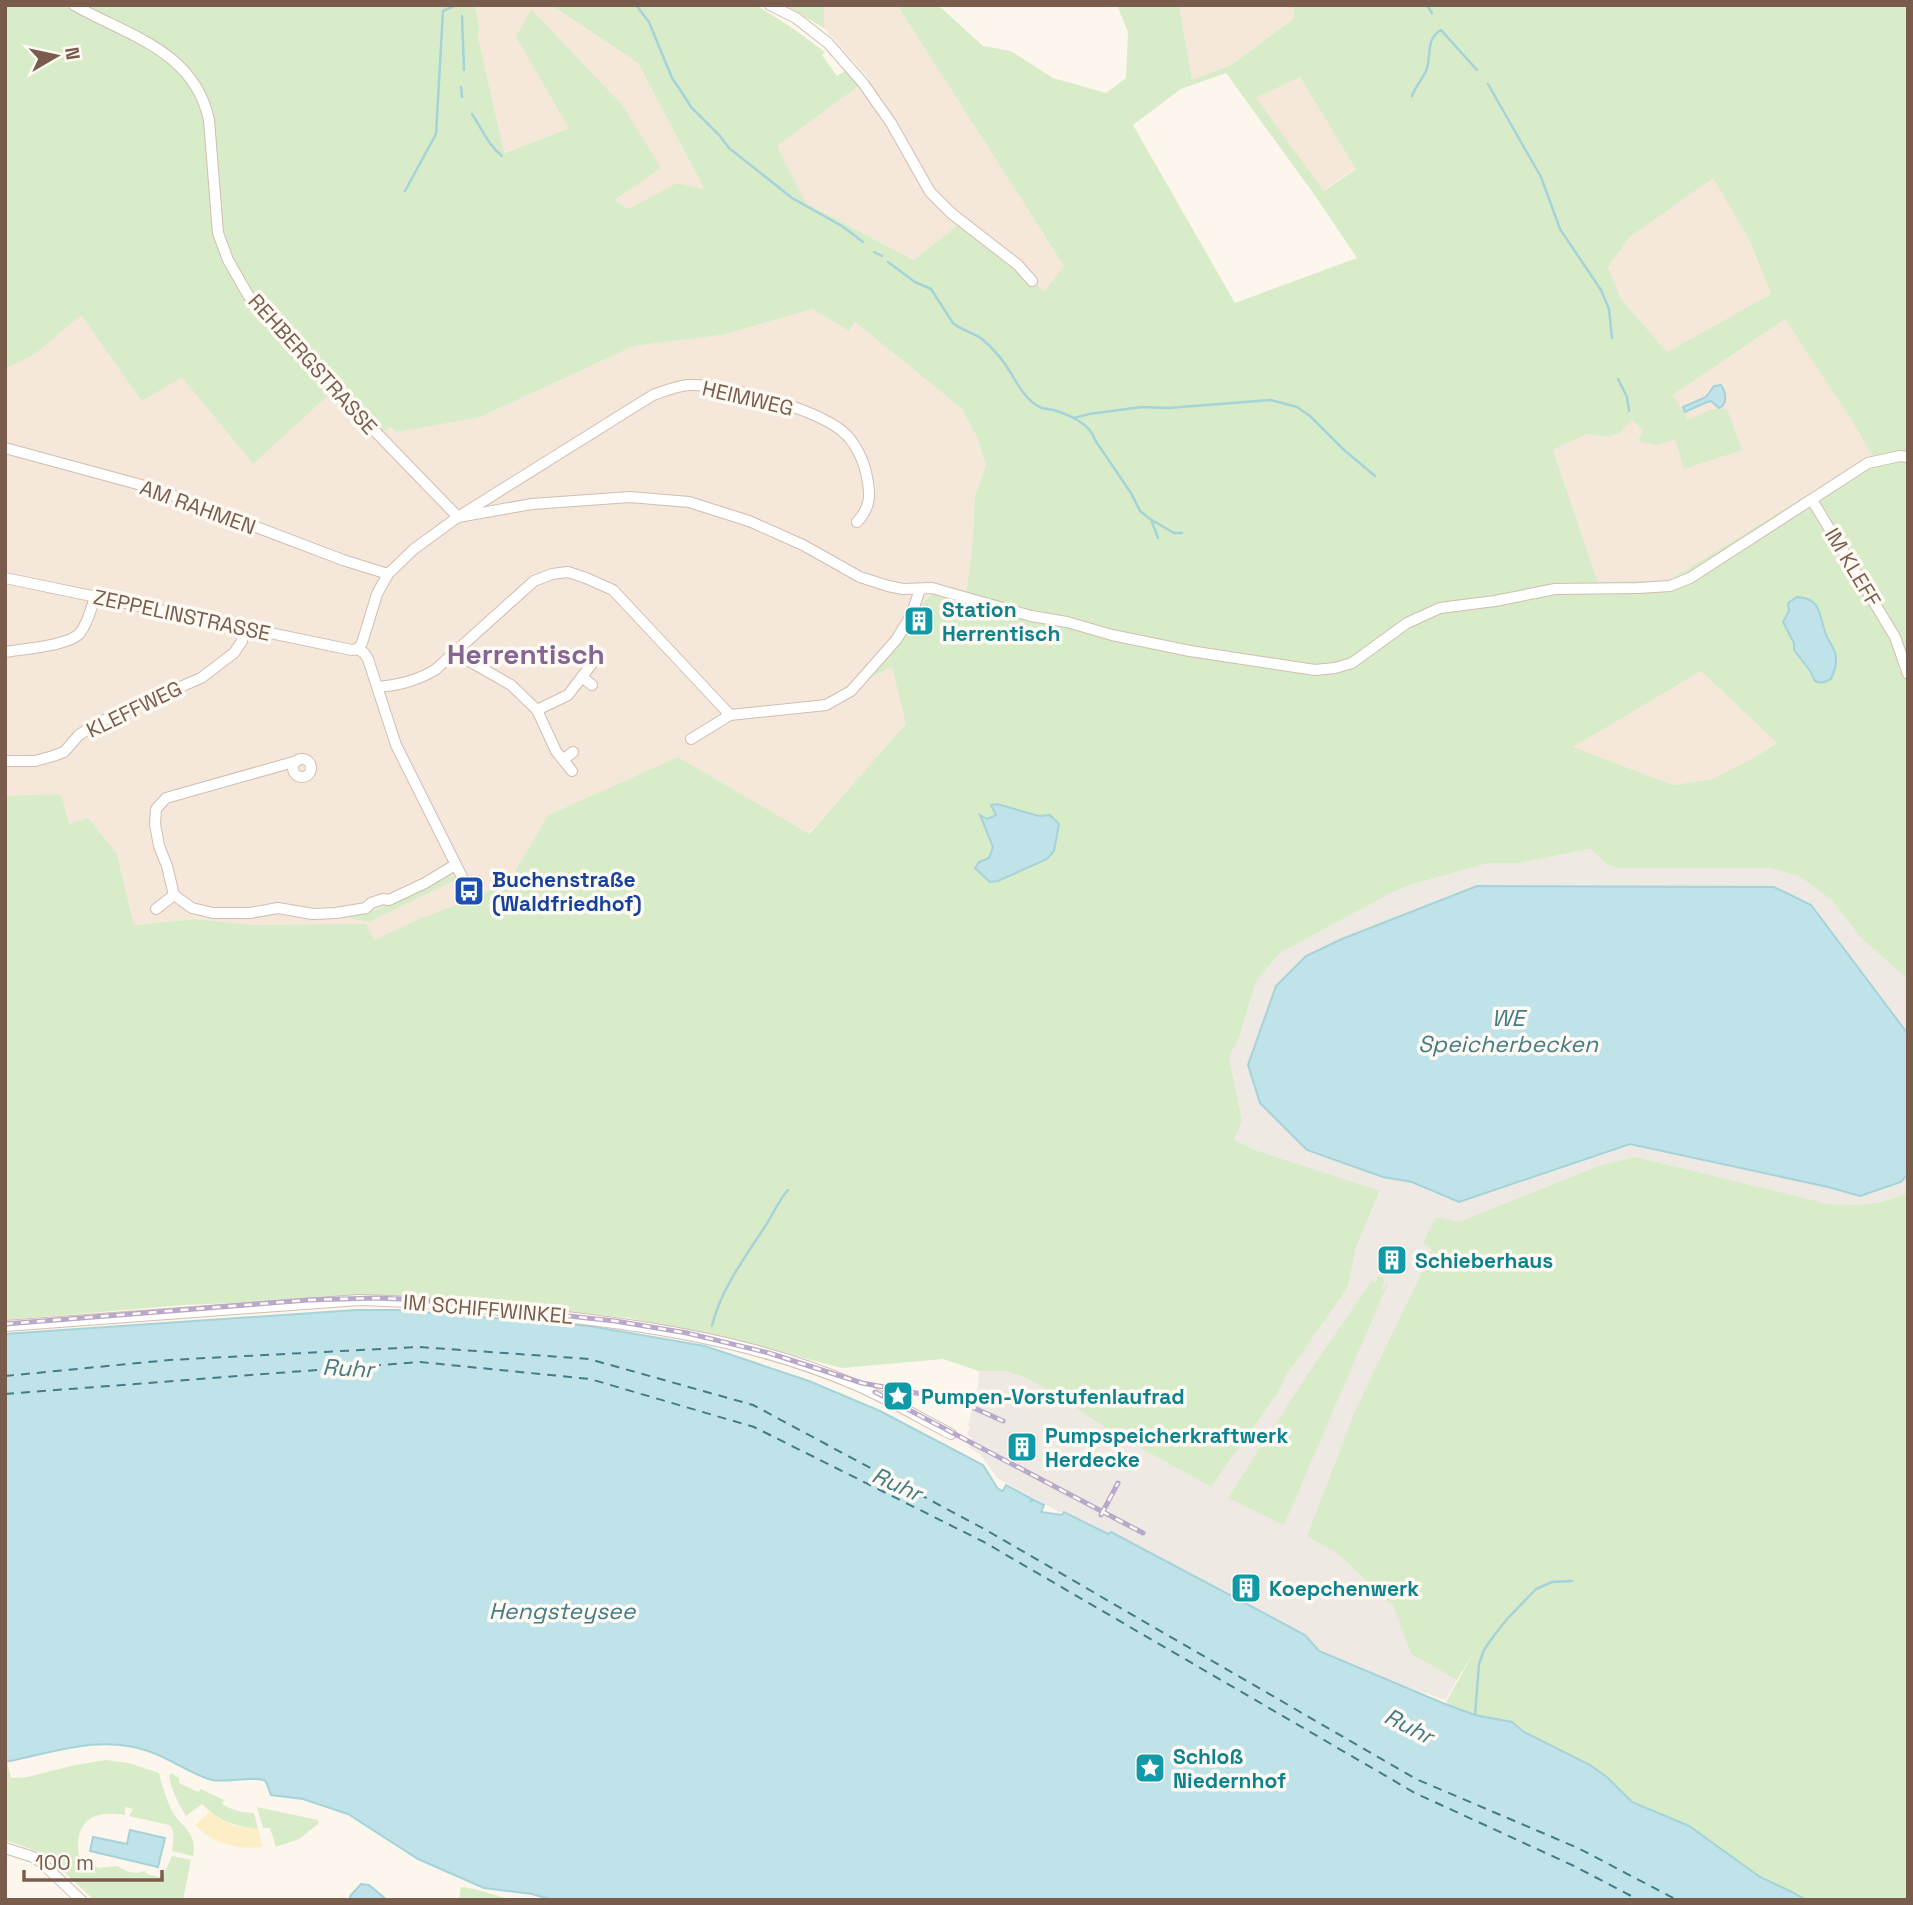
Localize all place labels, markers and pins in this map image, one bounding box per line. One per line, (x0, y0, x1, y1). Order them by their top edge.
place label: Station Herrentisch (942, 596, 1060, 647)
building icon: Station Herrentisch (902, 604, 936, 638)
place label: Buchenstraße (Waldfriedhof) (492, 866, 642, 917)
bus stop icon: Buchenstraße (Waldfriedhof) (452, 874, 486, 908)
building icon: Schieberhaus (1375, 1243, 1409, 1277)
place label: Schieberhaus (1415, 1247, 1553, 1274)
place icon: Pumpen-Vorstufenlaufrad (881, 1379, 915, 1413)
place label: Pumpen-Vorstufenlaufrad (921, 1383, 1185, 1410)
place label: Pumpspeicherkraftwerk Herdecke (1045, 1422, 1288, 1473)
building icon: Pumpspeicherkraftwerk Herdecke (1005, 1430, 1039, 1464)
building icon: Koepchenwerk (1229, 1571, 1263, 1605)
place label: Koepchenwerk (1269, 1575, 1419, 1602)
place label: Schloß Niedernhof (1173, 1743, 1286, 1794)
place icon: Schloß Niedernhof (1133, 1751, 1167, 1785)

